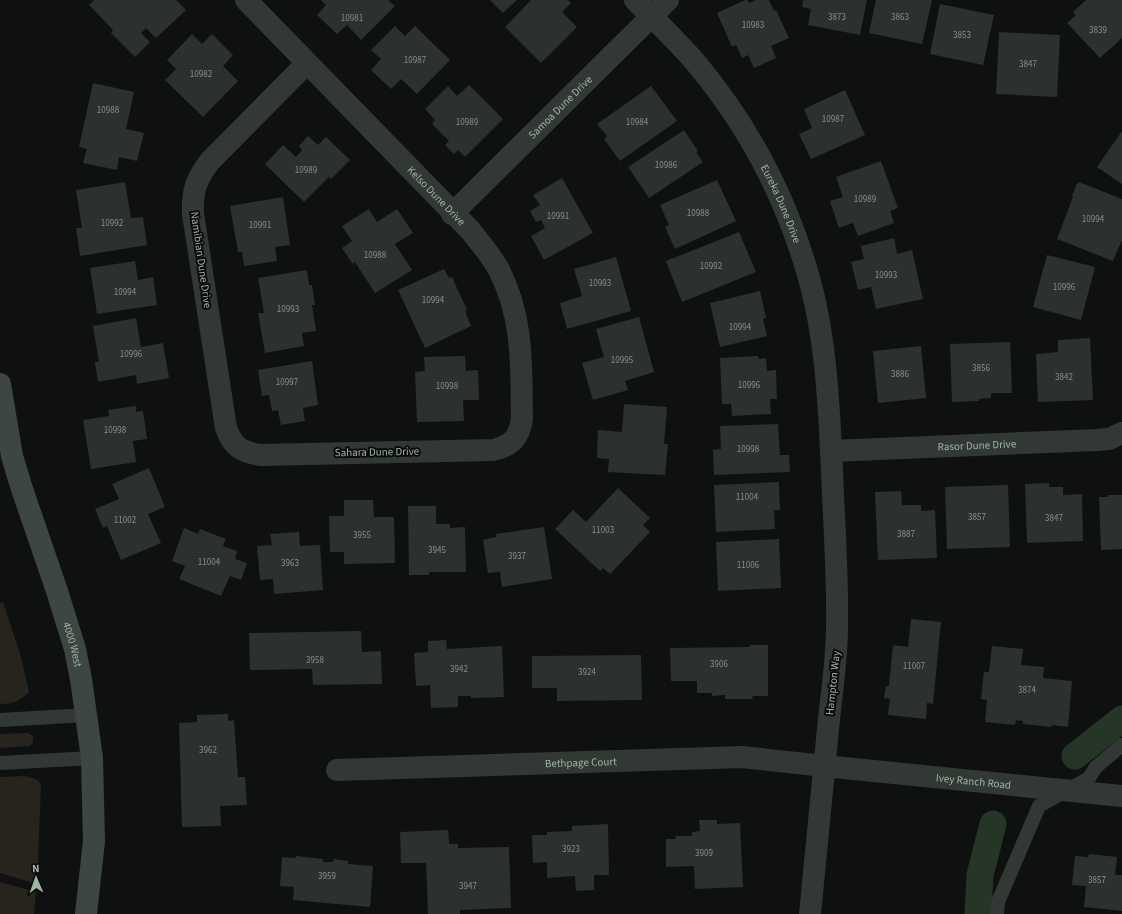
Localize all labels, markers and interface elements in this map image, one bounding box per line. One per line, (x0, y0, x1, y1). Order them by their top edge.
house number: 3873 (828, 11, 846, 24)
house number: 3863 (891, 11, 909, 24)
house number: 10981 (341, 12, 363, 25)
house number: 10983 (742, 19, 765, 32)
house number: 3839 (1089, 24, 1107, 37)
house number: 3853 (953, 29, 971, 42)
house number: 10987 (404, 54, 427, 67)
house number: 3847 (1019, 58, 1037, 71)
house number: 10982 (190, 68, 213, 81)
street label: Samoa Dune Drive (525, 72, 596, 142)
house number: 10988 (97, 104, 120, 117)
house number: 10987 (822, 113, 845, 126)
house number: 10989 (456, 116, 479, 129)
house number: 10984 (626, 116, 649, 129)
house number: 10986 (655, 159, 678, 172)
street label: Eureka Dune Drive (757, 162, 805, 246)
street label: Kelso Dune Drive (404, 163, 469, 229)
house number: 10989 (295, 164, 318, 177)
house number: 10989 (854, 193, 877, 206)
house number: 10988 (687, 207, 710, 220)
house number: 10991 (547, 210, 569, 223)
street label: Namibian Dune Drive (187, 211, 215, 310)
house number: 10994 (1082, 213, 1105, 226)
house number: 10992 (101, 217, 124, 230)
house number: 10991 (249, 219, 271, 232)
house number: 10988 (364, 249, 387, 262)
house number: 10992 (700, 260, 723, 273)
house number: 10993 (875, 269, 898, 282)
house number: 10993 (589, 277, 612, 290)
house number: 10996 (1053, 281, 1076, 294)
house number: 10994 (114, 286, 137, 299)
house number: 10994 (422, 294, 445, 307)
house number: 10993 (277, 303, 300, 316)
house number: 10994 (729, 321, 752, 334)
house number: 10996 (120, 348, 143, 361)
house number: 10995 (611, 354, 634, 367)
house number: 3856 (972, 362, 990, 375)
house number: 3886 (891, 368, 909, 381)
house number: 3842 (1055, 371, 1073, 384)
house number: 10997 (276, 376, 299, 389)
house number: 10996 (738, 379, 761, 392)
house number: 10998 (436, 380, 459, 393)
house number: 10998 (104, 424, 127, 437)
street label: Rasor Dune Drive (937, 436, 1017, 454)
house number: 10998 (737, 443, 760, 456)
street label: Sahara Dune Drive (335, 444, 420, 460)
house number: 11004 (736, 491, 759, 504)
house number: 3857 (968, 511, 986, 524)
house number: 3847 (1045, 512, 1063, 525)
house number: 11002 (114, 514, 137, 527)
house number: 11003 (592, 524, 615, 537)
house number: 3887 (897, 528, 915, 541)
house number: 3955 (353, 529, 371, 542)
house number: 3945 (428, 544, 446, 557)
house number: 3937 (508, 550, 526, 563)
house number: 11004 (198, 556, 221, 569)
house number: 3963 (281, 557, 299, 570)
house number: 11006 (737, 559, 760, 572)
street label: 4000 West (59, 620, 86, 669)
street label: Hampton Way (822, 650, 844, 716)
house number: 3958 (306, 654, 324, 667)
house number: 3906 (710, 658, 728, 671)
house number: 11007 (903, 660, 926, 673)
house number: 3942 (450, 663, 468, 676)
house number: 3924 (578, 666, 596, 679)
house number: 3874 (1018, 684, 1036, 697)
house number: 3962 (199, 744, 217, 757)
street label: Bethpage Court (545, 754, 617, 771)
street label: Ivey Ranch Road (935, 770, 1012, 792)
house number: 3923 (562, 843, 580, 856)
house number: 3909 (695, 847, 713, 860)
north arrow (16, 858, 56, 898)
text: N (32, 861, 40, 876)
house number: 3959 (318, 870, 336, 883)
house number: 3857 (1088, 874, 1106, 887)
house number: 3947 (459, 880, 477, 893)

